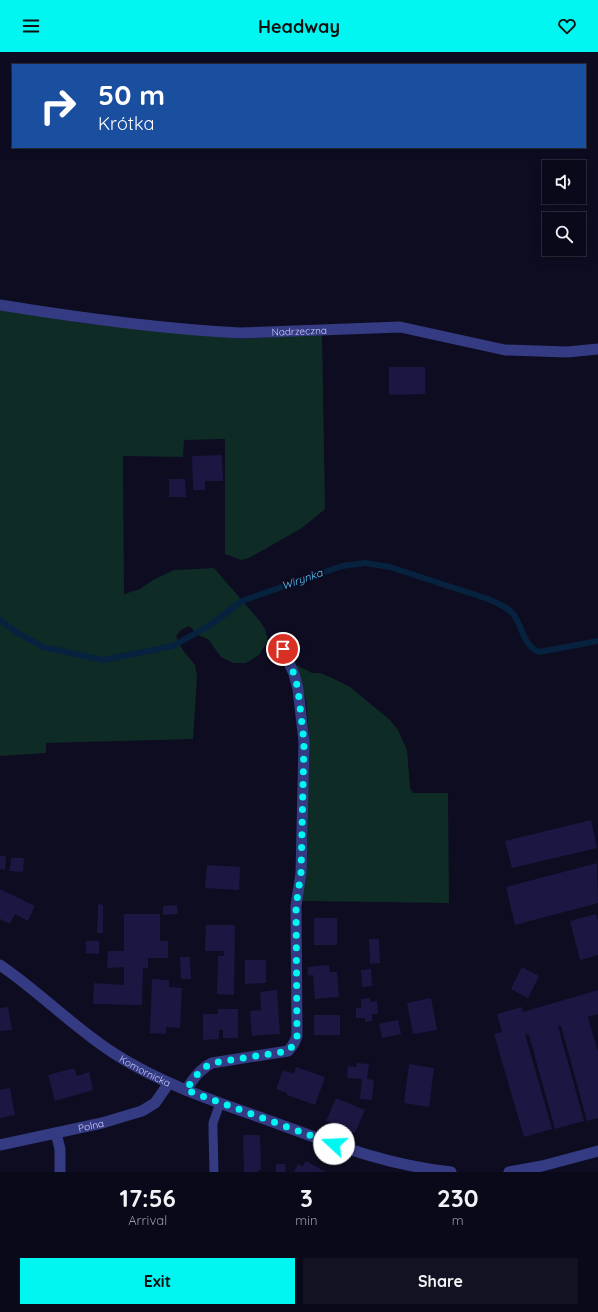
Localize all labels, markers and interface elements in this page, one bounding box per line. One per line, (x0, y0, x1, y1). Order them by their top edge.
icon: menu (20, 15, 42, 37)
text: Headway (258, 15, 340, 38)
icon: heart (556, 15, 578, 37)
text: 50 m (98, 77, 165, 112)
icon: right (32, 80, 84, 132)
text: Krótka (98, 112, 154, 135)
map controls (542, 160, 586, 256)
button: sound (542, 160, 586, 204)
button: search (542, 212, 586, 256)
street label: Nadrzeczna (271, 324, 327, 339)
water label: Wirynka (280, 565, 326, 593)
pin (266, 632, 300, 666)
icon: arrive (272, 638, 294, 660)
street label: Komornicka (117, 1052, 173, 1090)
street label: Polna (77, 1117, 105, 1135)
position arrow (313, 1123, 355, 1165)
text: 17:56 (120, 1183, 176, 1213)
text: 3 (300, 1183, 313, 1213)
text: 230 (437, 1183, 478, 1213)
text: Arrival (128, 1212, 167, 1228)
text: min (295, 1212, 318, 1228)
text: m (452, 1212, 464, 1228)
button: Exit (20, 1258, 295, 1304)
button: Share (303, 1258, 578, 1304)

